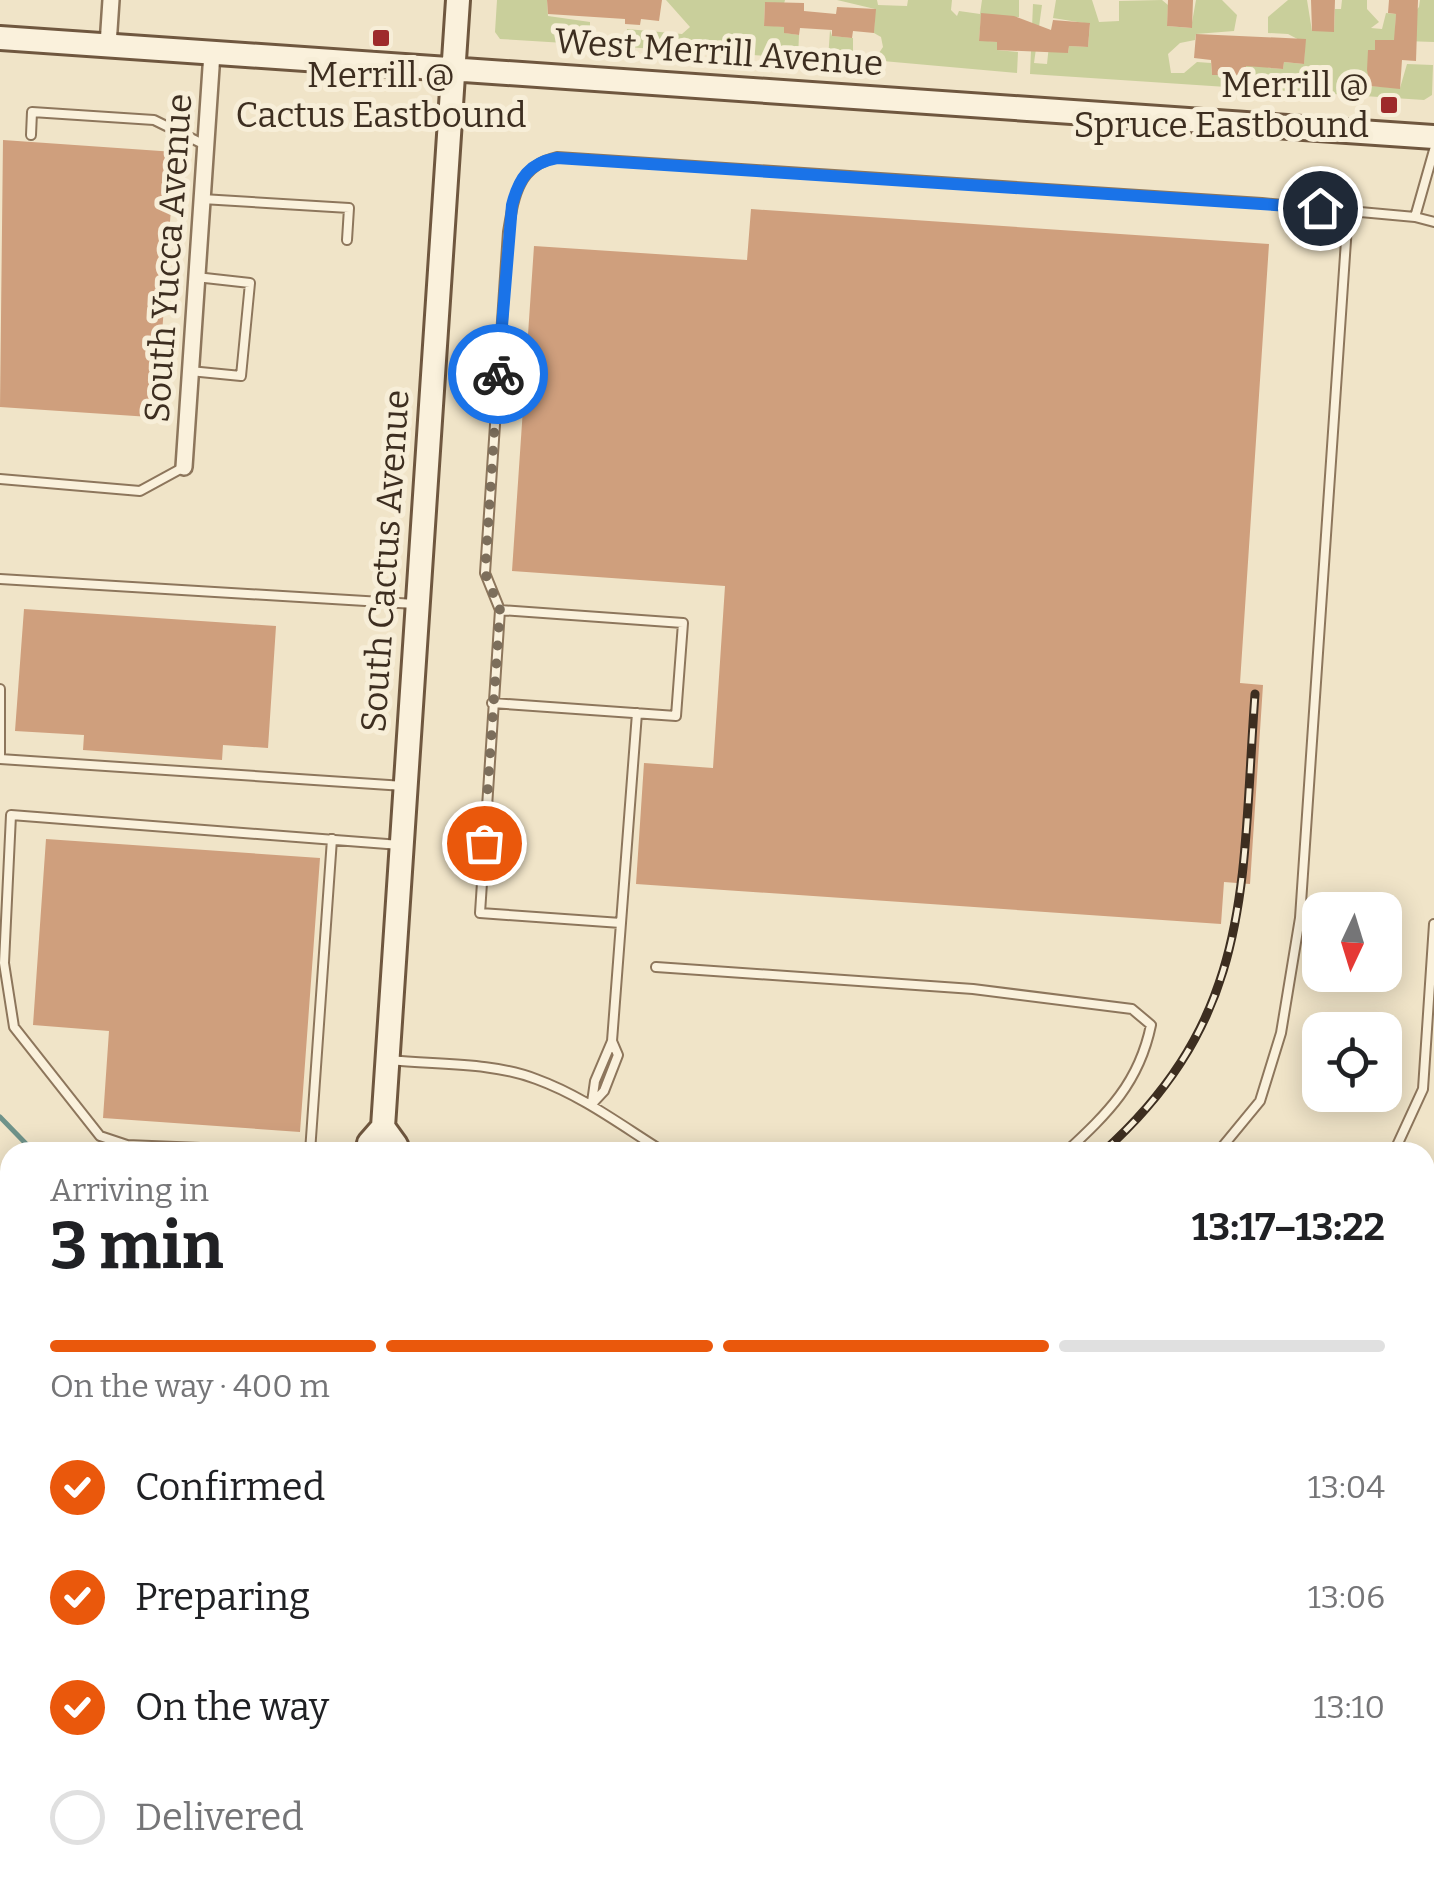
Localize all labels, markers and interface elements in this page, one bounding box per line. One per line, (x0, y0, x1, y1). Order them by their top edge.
street label: West Merrill Avenue (553, 20, 885, 84)
marker: Merrill @ Cactus Eastbound (370, 27, 392, 49)
place label: Merrill @ Cactus Eastbound (236, 54, 526, 136)
place label: Merrill @ Spruce Eastbound (1074, 64, 1369, 146)
street label: South Yucca Avenue (136, 92, 200, 424)
marker: Merrill @ Spruce Eastbound (1378, 94, 1400, 116)
pin (1278, 166, 1363, 251)
icon: home (1293, 181, 1348, 236)
courier (448, 324, 548, 424)
icon: bike (471, 347, 526, 402)
street label: South Cactus Avenue (352, 388, 418, 734)
pin (442, 801, 527, 886)
icon: bag (457, 816, 512, 871)
north arrow (1302, 892, 1402, 992)
map controls (1302, 892, 1402, 1112)
button: locate (1302, 1012, 1402, 1112)
text: Arriving in (50, 1171, 209, 1209)
text: 13:17–13:22 (1192, 1204, 1385, 1250)
text: 3 min (50, 1207, 224, 1285)
text: On the way · 400 m (50, 1367, 330, 1405)
icon: check (50, 1460, 105, 1515)
text: Confirmed (135, 1464, 325, 1510)
text: 13:04 (1308, 1468, 1385, 1506)
icon: check (50, 1570, 105, 1625)
text: Preparing (135, 1574, 310, 1620)
text: 13:06 (1308, 1578, 1385, 1616)
icon: check (50, 1680, 105, 1735)
text: On the way (135, 1684, 329, 1730)
text: 13:10 (1314, 1688, 1385, 1726)
text: Delivered (135, 1794, 304, 1840)

